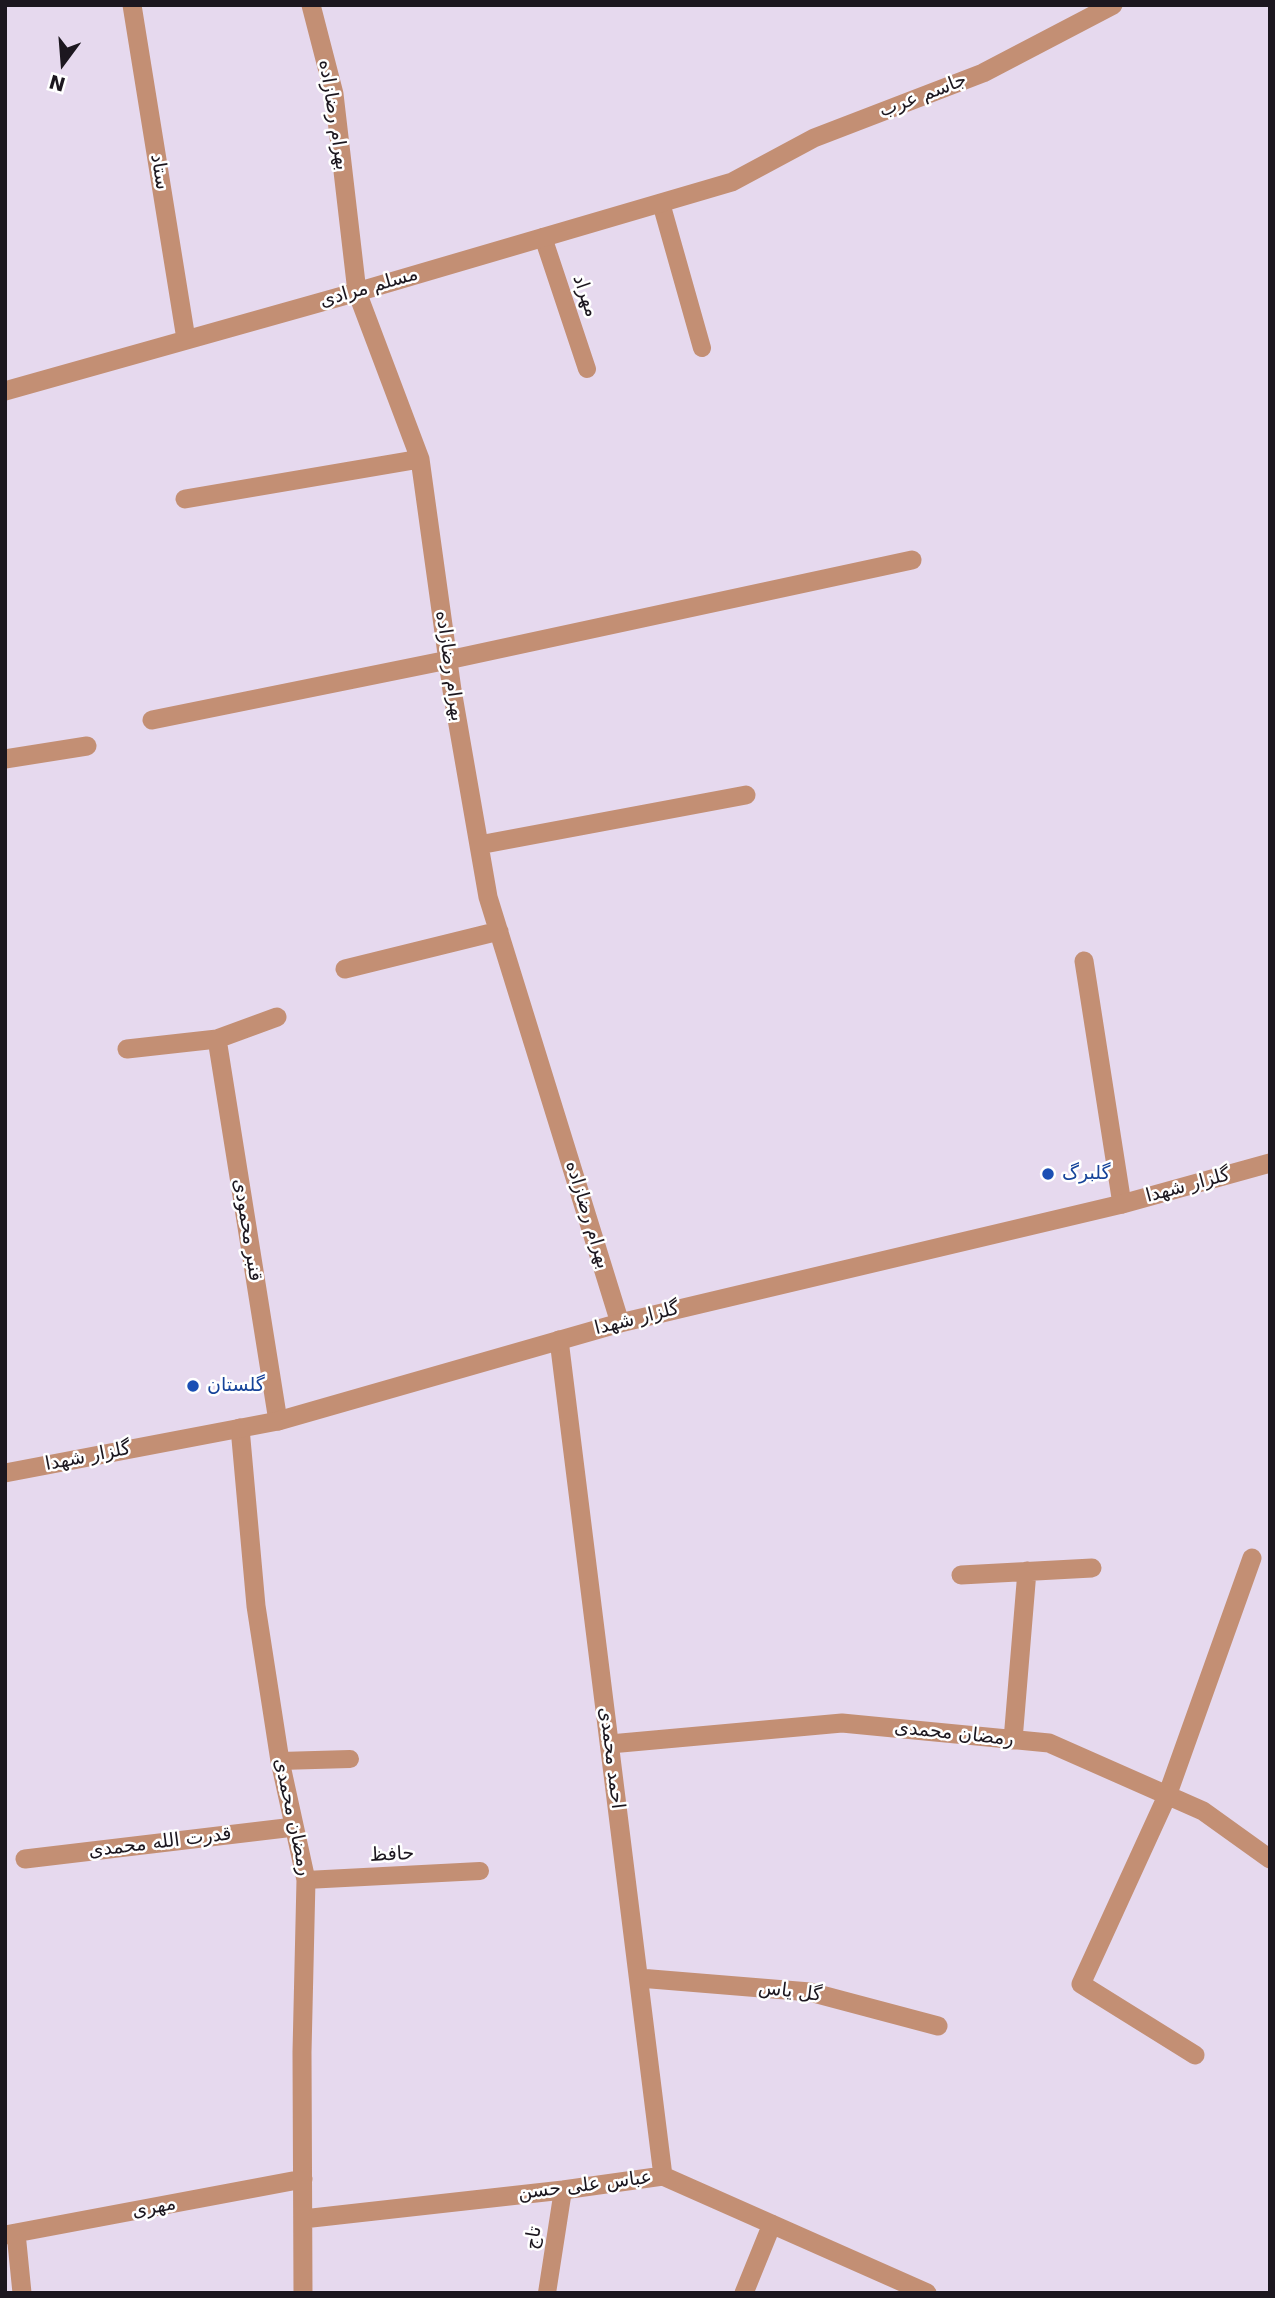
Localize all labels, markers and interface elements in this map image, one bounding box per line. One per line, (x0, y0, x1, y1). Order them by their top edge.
north arrow (28, 28, 98, 98)
street label: بهرام رضازاده (313, 58, 353, 172)
street label: جاسم عرب (876, 69, 970, 123)
text: N (47, 70, 68, 96)
street label: ستاد (145, 152, 173, 192)
street label: مسلم مرادی (317, 263, 421, 313)
street label: مهراد (567, 272, 603, 320)
street label: بهرام رضازاده (430, 609, 468, 723)
street label: بهرام رضازاده (560, 1158, 614, 1272)
place label: گلبرگ (1062, 1163, 1111, 1185)
street label: گلزار شهدا (1143, 1164, 1233, 1208)
marker: گلبرگ (1040, 1166, 1056, 1182)
street label: قنبر محمودی (228, 1177, 266, 1283)
street label: گلزار شهدا (592, 1298, 682, 1340)
place label: گلستان (207, 1375, 265, 1397)
marker: گلستان (185, 1378, 201, 1394)
street label: گلزار شهدا (43, 1438, 133, 1476)
street label: احمد محمدی (593, 1706, 629, 1810)
street label: رمضان محمدی (893, 1716, 1015, 1752)
street label: رمضان محمدی (268, 1756, 316, 1878)
street label: قدرت الله محمدی (87, 1823, 233, 1863)
street label: حافظ (369, 1842, 415, 1868)
street label: گل یاس (757, 1977, 823, 2007)
street label: عباس علی حسن (517, 2166, 653, 2206)
street label: مهری (130, 2193, 178, 2223)
street label: تاج (521, 2225, 547, 2251)

